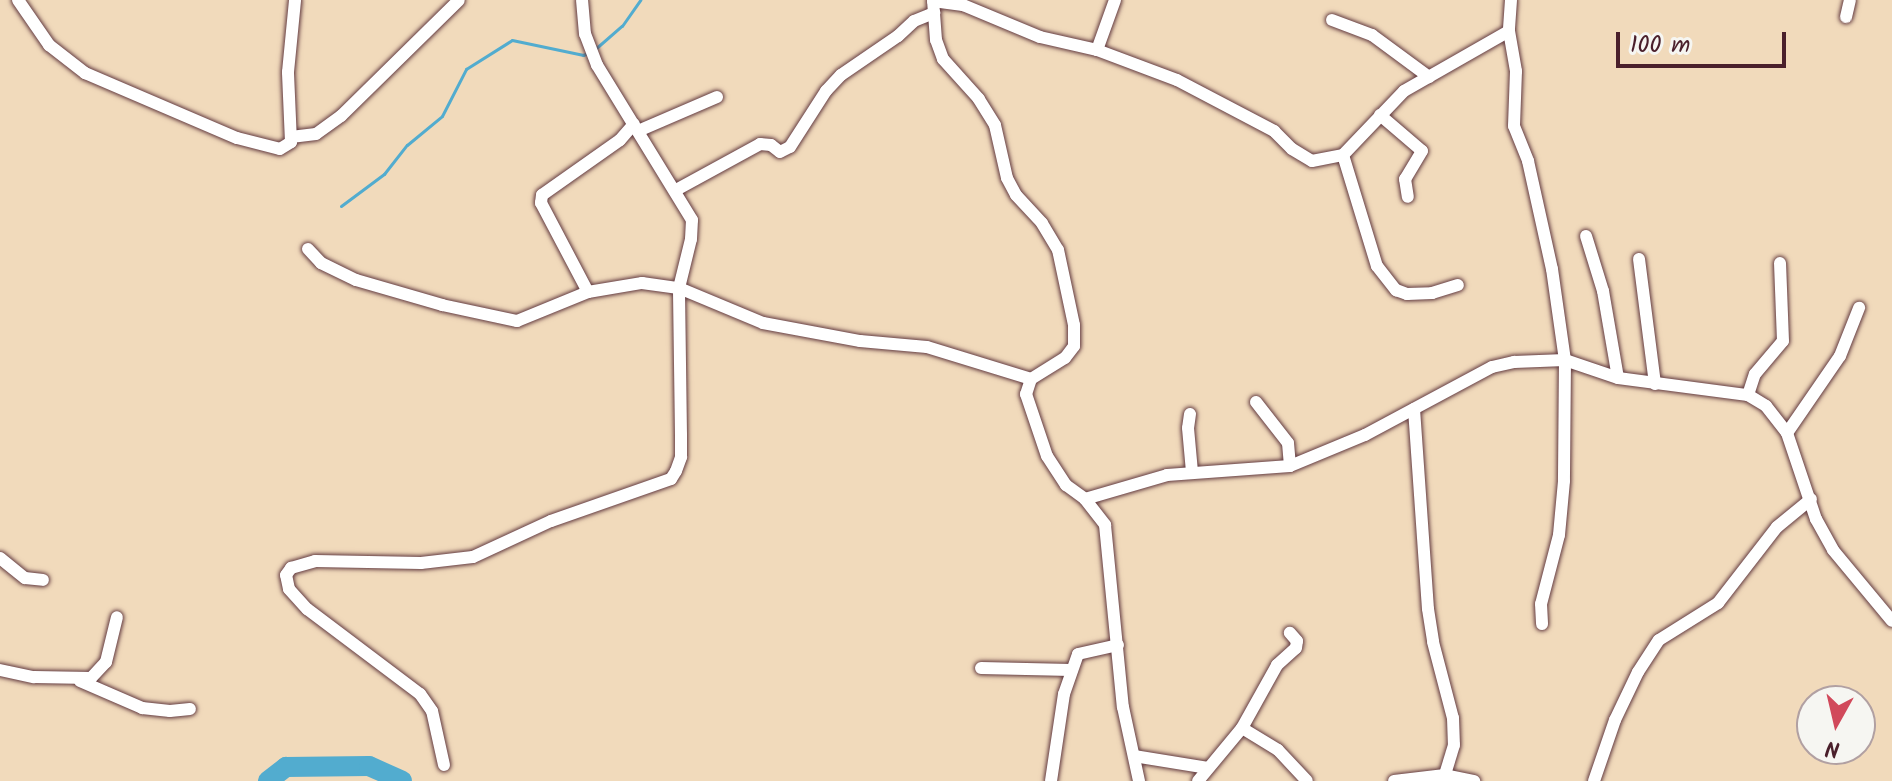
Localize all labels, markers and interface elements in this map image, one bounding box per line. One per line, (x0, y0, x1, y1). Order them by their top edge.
scale bar (1620, 16, 1790, 66)
text: 100 m (1630, 26, 1690, 65)
north arrow (1796, 685, 1876, 765)
text: N (1824, 729, 1842, 766)

